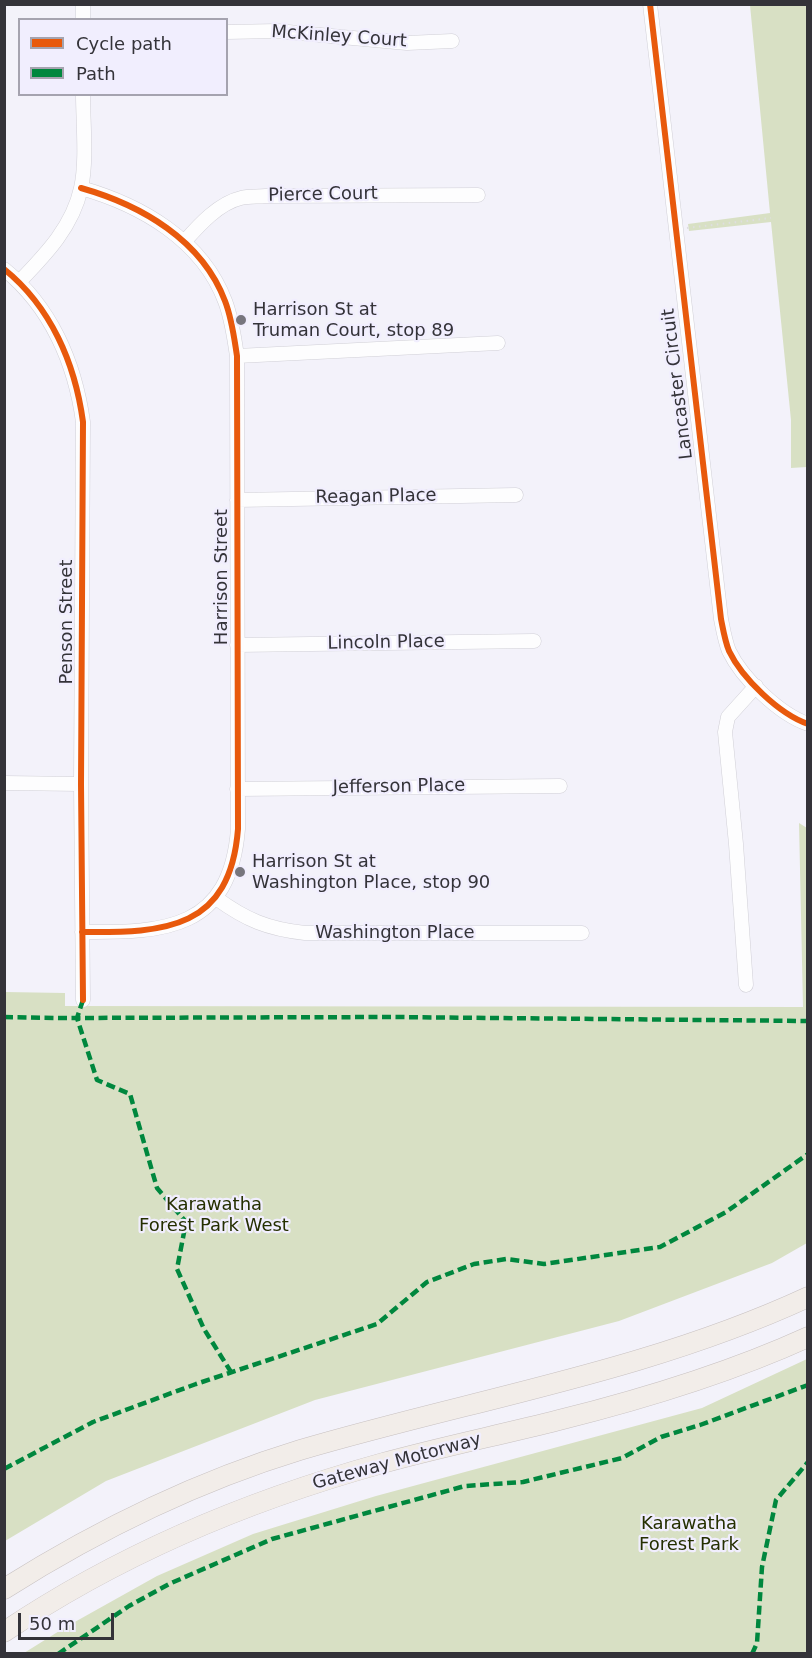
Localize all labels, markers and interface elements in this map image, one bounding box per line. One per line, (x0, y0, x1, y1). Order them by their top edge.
legend (18, 18, 228, 96)
street label: McKinley Court (271, 21, 407, 53)
text: Cycle path (76, 33, 172, 54)
text: Path (76, 63, 116, 84)
street label: Pierce Court (268, 183, 378, 207)
place label: Harrison St at Truman Court, stop 89 (253, 299, 454, 342)
street label: Lancaster Circuit (658, 307, 698, 461)
marker: Harrison St at Truman Court, stop 89 (234, 313, 248, 327)
street label: Reagan Place (315, 485, 437, 509)
street label: Harrison Street (211, 509, 233, 645)
street label: Penson Street (56, 560, 78, 684)
street label: Lincoln Place (327, 631, 445, 655)
street label: Jefferson Place (333, 775, 465, 799)
place label: Harrison St at Washington Place, stop 90 (252, 851, 490, 894)
marker: Harrison St at Washington Place, stop 90 (233, 865, 247, 879)
street label: Washington Place (315, 922, 475, 944)
park label: Karawatha Forest Park West (139, 1194, 289, 1236)
street label: Gateway Motorway (310, 1429, 484, 1495)
park label: Karawatha Forest Park (639, 1513, 739, 1556)
scale bar (21, 1601, 117, 1639)
text: 50 m (29, 1613, 75, 1634)

